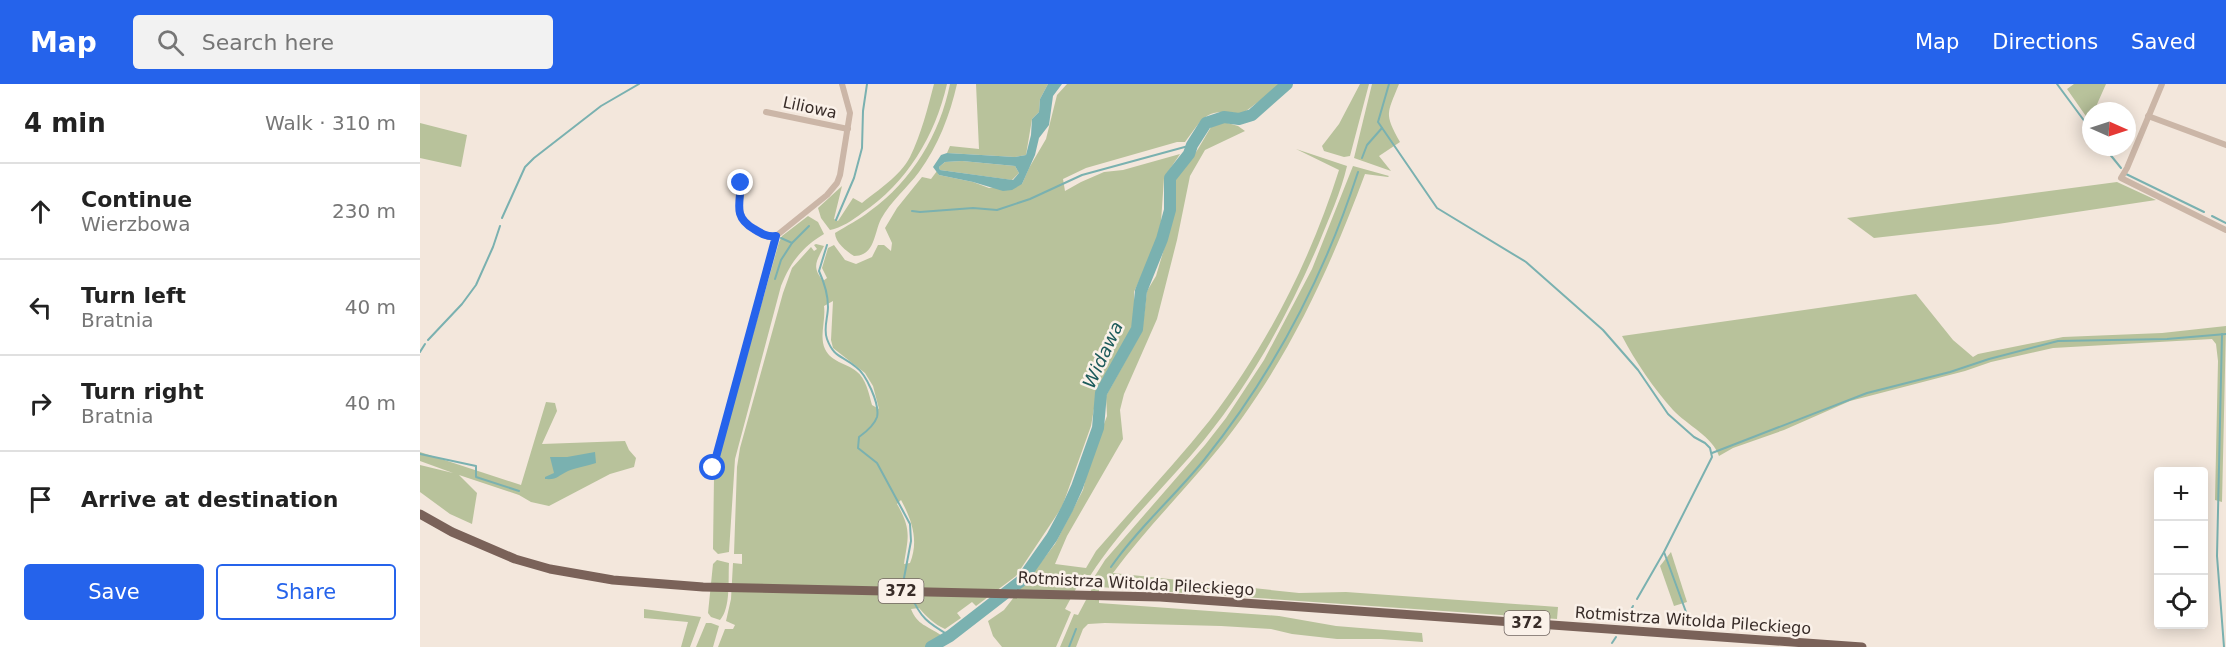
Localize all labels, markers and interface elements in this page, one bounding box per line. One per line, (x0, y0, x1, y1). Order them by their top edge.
search box (133, 15, 553, 69)
text: Map (30, 26, 97, 59)
icon: search (154, 26, 187, 59)
text: Search here (202, 30, 334, 55)
text: Map (1915, 30, 1959, 54)
text: Directions (1992, 30, 2098, 54)
text: Saved (2131, 30, 2196, 54)
street label: Liliowa (781, 92, 839, 122)
north arrow (2082, 102, 2136, 156)
text: 4 min (24, 108, 106, 138)
text: Walk · 310 m (265, 111, 396, 135)
route end (727, 169, 753, 195)
text: Continue (81, 187, 192, 212)
icon: ahead (24, 195, 57, 228)
text: 230 m (332, 199, 396, 223)
text: Wierzbowa (81, 212, 190, 236)
text: Turn left (81, 283, 186, 308)
icon: left (24, 291, 57, 324)
text: 40 m (345, 295, 396, 319)
text: Bratnia (81, 308, 154, 332)
water label: Widawa (1078, 318, 1127, 391)
text: Turn right (81, 379, 204, 404)
icon: right (24, 387, 57, 420)
text: 40 m (345, 391, 396, 415)
text: Bratnia (81, 404, 154, 428)
route start (699, 454, 725, 480)
map controls (2154, 467, 2208, 629)
button: + (2154, 467, 2208, 521)
icon: arrive (24, 483, 57, 516)
text: Arrive at destination (81, 487, 338, 512)
button: − (2154, 521, 2208, 575)
button: Save (24, 564, 204, 620)
button: Share (216, 564, 396, 620)
street label: Rotmistrza Witolda Pileckiego (1017, 568, 1255, 599)
button: locate (2154, 575, 2208, 629)
road number: 372 (878, 579, 924, 603)
street label: Rotmistrza Witolda Pileckiego (1574, 603, 1812, 638)
road number: 372 (1504, 611, 1550, 635)

